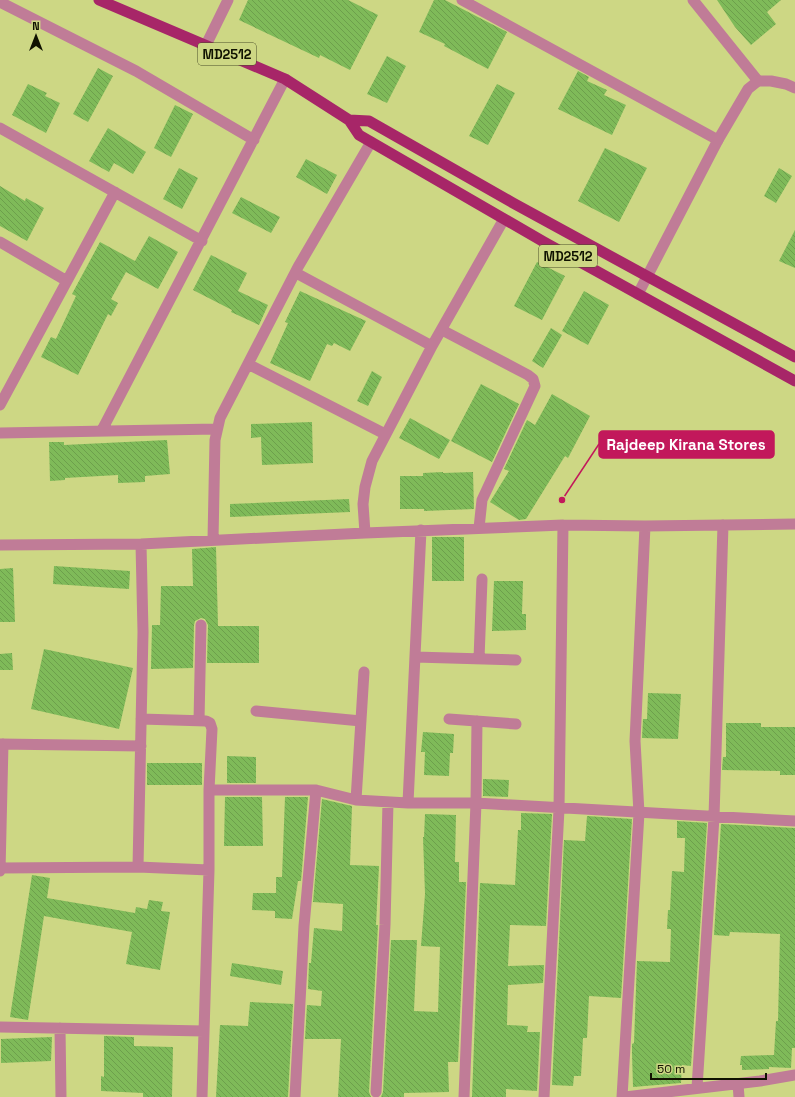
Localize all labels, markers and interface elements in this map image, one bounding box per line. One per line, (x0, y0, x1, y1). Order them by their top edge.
north arrow (16, 16, 56, 56)
text: N (32, 19, 40, 33)
road number: MD2512 (198, 43, 256, 65)
road number: MD2512 (539, 245, 597, 267)
callout: Rajdeep Kirana Stores (599, 431, 774, 458)
text: Rajdeep Kirana Stores (607, 435, 766, 454)
scale bar (651, 1055, 766, 1081)
text: 50 m (657, 1061, 685, 1077)

